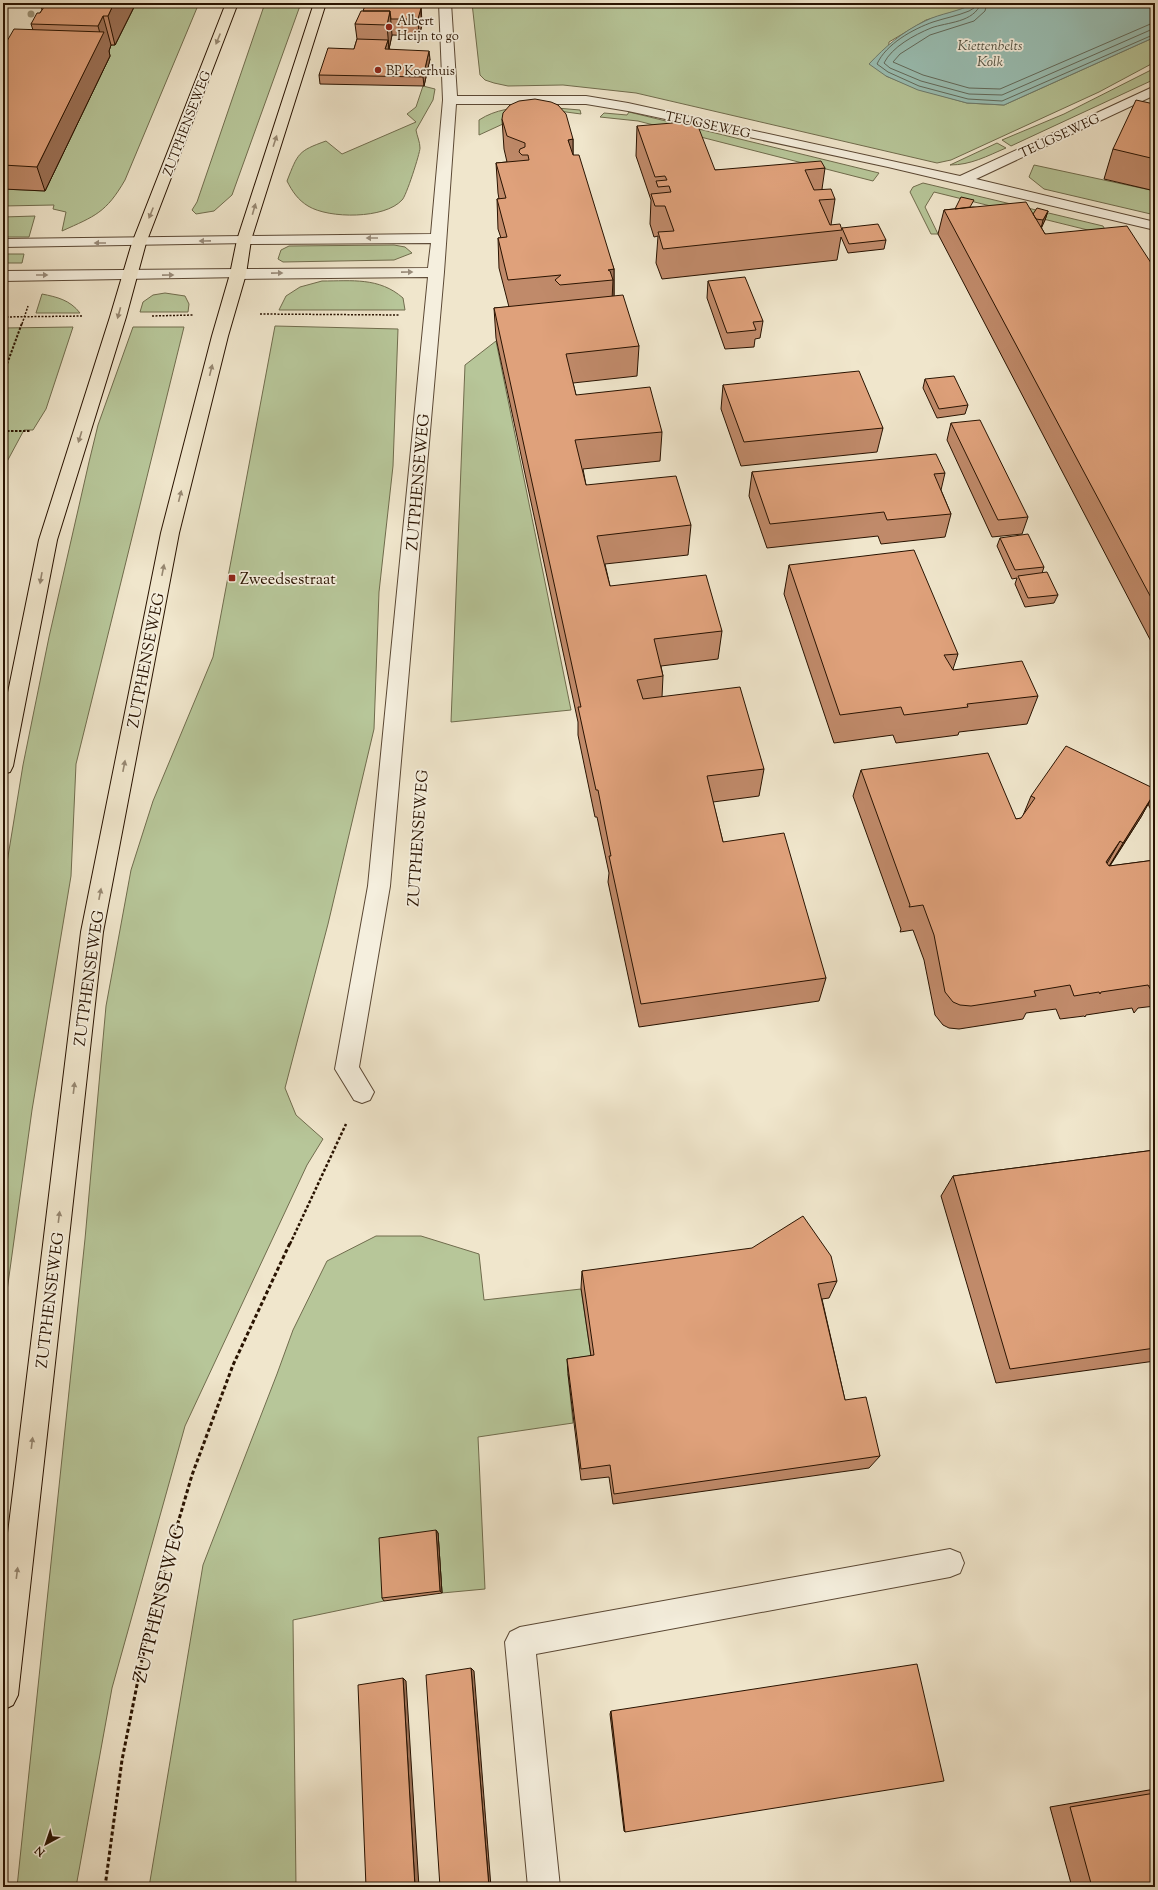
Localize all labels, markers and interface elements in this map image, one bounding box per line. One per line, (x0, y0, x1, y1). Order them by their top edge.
place label: Albert Heijn to go (397, 13, 459, 46)
marker: Albert Heijn to go (384, 22, 394, 32)
one-way arrow (214, 34, 220, 46)
water label: Kiettenbelts Kolk (958, 37, 1023, 73)
place label: BP Koerhuis (386, 63, 455, 81)
marker: BP Koerhuis (373, 65, 383, 75)
street label: ZUTPHENSEWEG (159, 68, 216, 179)
street label: TEUGSEWEG (663, 108, 752, 144)
street label: TEUGSEWEG (1017, 110, 1103, 163)
one-way arrow (272, 135, 278, 147)
one-way arrow (251, 203, 257, 215)
one-way arrow (147, 207, 153, 219)
one-way arrow (365, 235, 378, 241)
one-way arrow (198, 238, 211, 244)
one-way arrow (93, 240, 106, 246)
one-way arrow (401, 269, 414, 275)
one-way arrow (271, 270, 284, 276)
one-way arrow (36, 272, 49, 278)
one-way arrow (162, 272, 175, 278)
one-way arrow (116, 307, 122, 319)
one-way arrow (209, 363, 215, 376)
street label: ZUTPHENSEWEG (402, 413, 437, 552)
one-way arrow (77, 432, 83, 444)
one-way arrow (177, 489, 183, 502)
one-way arrow (160, 564, 166, 576)
place label: Zweedsestraat (240, 569, 336, 592)
one-way arrow (38, 572, 44, 584)
marker: Zweedsestraat (227, 573, 237, 583)
street label: ZUTPHENSEWEG (123, 591, 172, 730)
one-way arrow (122, 760, 128, 773)
street label: ZUTPHENSEWEG (403, 769, 436, 907)
one-way arrow (97, 888, 103, 900)
street label: ZUTPHENSEWEG (70, 909, 111, 1048)
one-way arrow (71, 1082, 77, 1094)
one-way arrow (56, 1211, 62, 1223)
street label: ZUTPHENSEWEG (32, 1231, 71, 1370)
one-way arrow (29, 1437, 36, 1449)
street label: ZUTPHENSEWEG (128, 1521, 193, 1686)
one-way arrow (14, 1566, 20, 1579)
north arrow (26, 1824, 66, 1864)
text: N (32, 1842, 49, 1860)

